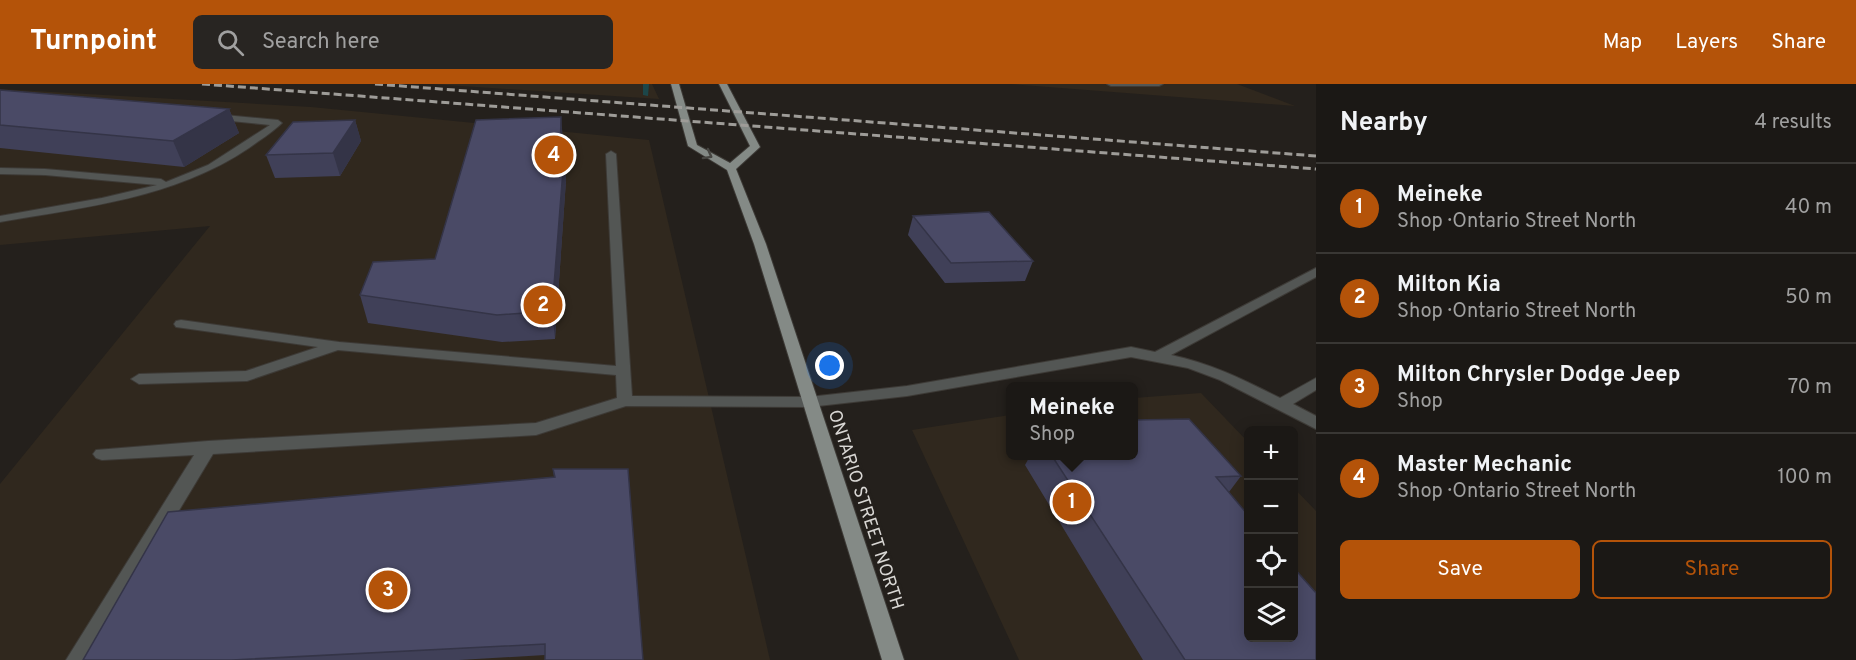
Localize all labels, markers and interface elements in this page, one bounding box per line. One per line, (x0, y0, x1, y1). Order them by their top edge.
search box (193, 15, 613, 69)
text: Turnpoint (30, 24, 157, 60)
icon: search (214, 26, 247, 59)
text: Search here (262, 29, 379, 56)
text: Map (1603, 29, 1642, 56)
text: Layers (1675, 29, 1738, 56)
text: Share (1771, 29, 1826, 56)
text: Nearby (1340, 107, 1428, 140)
text: 4 results (1755, 110, 1832, 136)
pin: 4 (534, 132, 574, 178)
one-way arrow (702, 148, 712, 159)
text: Meineke (1397, 182, 1483, 209)
text: 1 (1356, 195, 1364, 221)
text: 40 m (1785, 195, 1832, 221)
text: Shop · Ontario Street North (1397, 209, 1636, 235)
text: Milton Kia (1397, 272, 1501, 299)
pin: 2 (524, 282, 562, 328)
text: 2 (1353, 285, 1366, 311)
text: 50 m (1785, 285, 1832, 311)
text: Shop · Ontario Street North (1397, 299, 1636, 325)
your location (815, 351, 844, 380)
text: Milton Chrysler Dodge Jeep (1397, 362, 1680, 389)
text: 3 (1354, 375, 1366, 401)
text: 70 m (1788, 375, 1832, 401)
popup (1006, 382, 1138, 460)
text: Shop (1397, 389, 1443, 415)
text: Meineke (1029, 395, 1115, 422)
street label: ONTARIO STREET NORTH (822, 407, 908, 613)
text: Shop (1029, 422, 1075, 448)
map controls (1244, 426, 1298, 642)
button: + (1244, 426, 1298, 480)
text: Master Mechanic (1397, 452, 1572, 479)
text: 4 (1353, 465, 1366, 491)
text: 100 m (1777, 465, 1832, 491)
text: Shop · Ontario Street North (1397, 479, 1636, 505)
pin: 1 (1052, 480, 1092, 524)
button: − (1244, 480, 1298, 534)
button: locate (1244, 534, 1298, 588)
button: Save (1340, 540, 1580, 599)
button: Share (1592, 540, 1832, 599)
pin: 3 (368, 568, 408, 612)
button: layers (1244, 588, 1298, 642)

